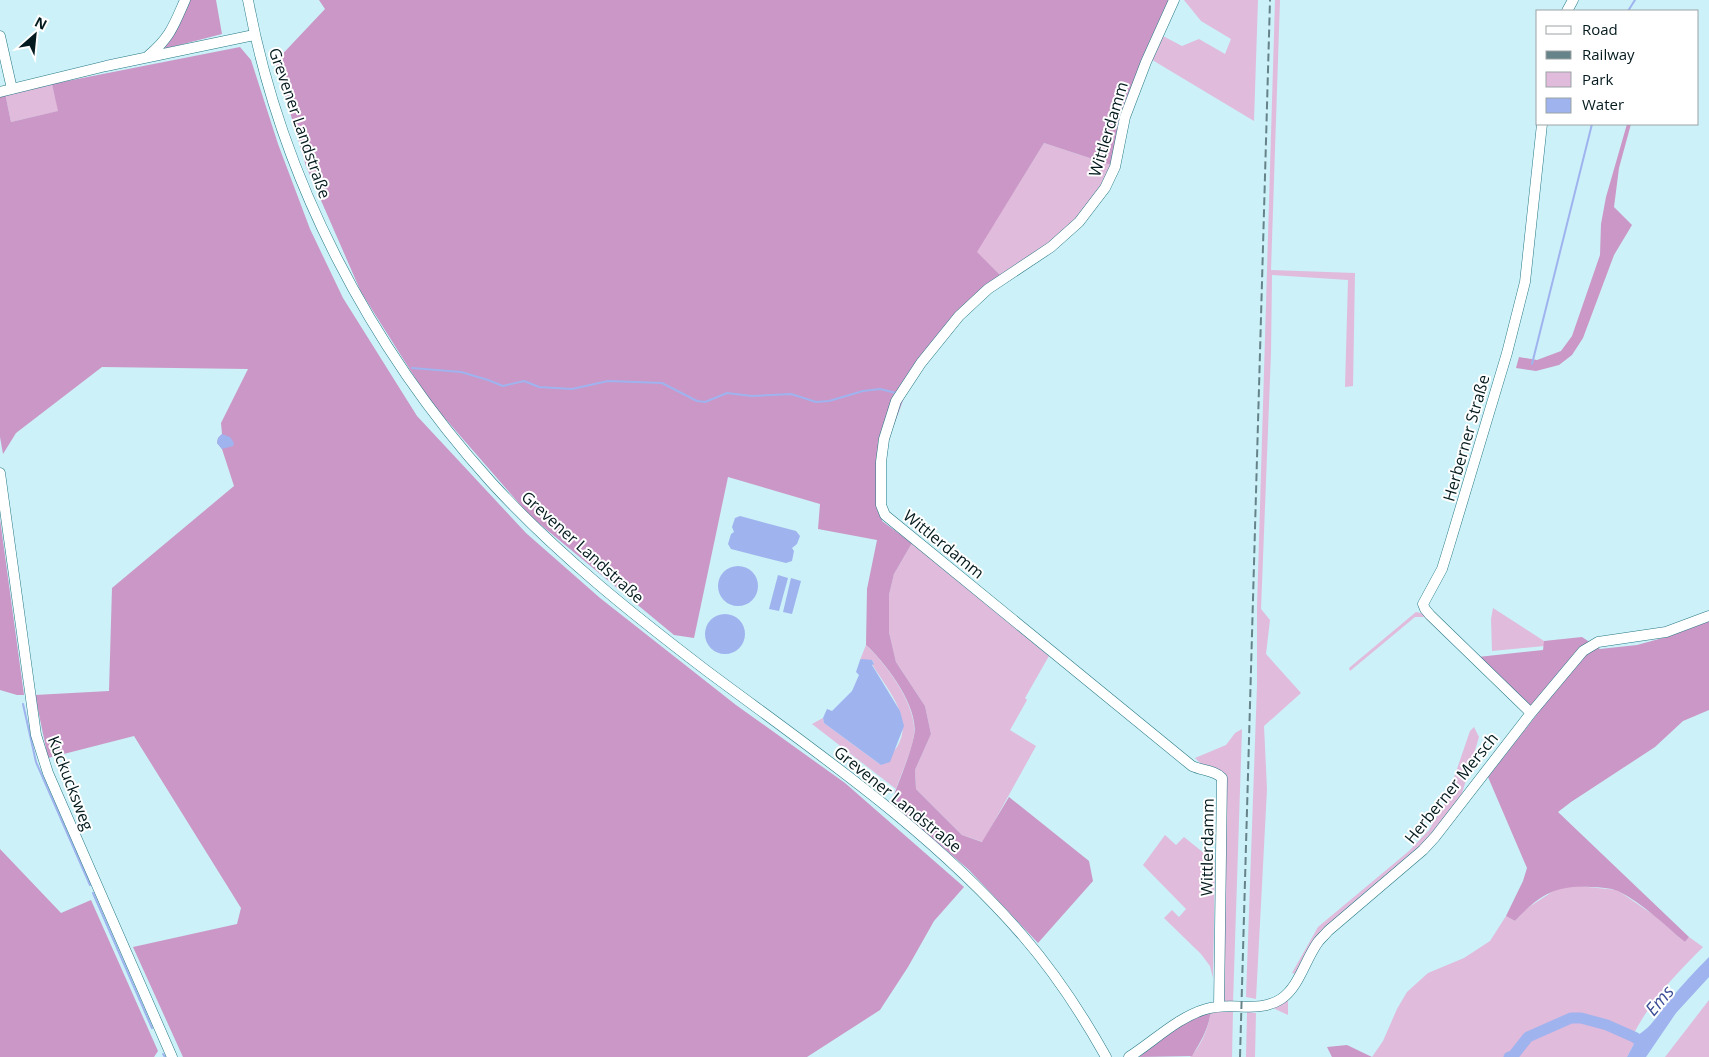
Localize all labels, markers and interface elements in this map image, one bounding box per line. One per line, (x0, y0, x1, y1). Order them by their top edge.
north arrow (10, 10, 60, 60)
legend (1536, 10, 1699, 125)
text: N (32, 12, 51, 34)
text: Road (1582, 19, 1618, 39)
text: Railway (1582, 44, 1635, 64)
street label: Grevener Landstraße (264, 45, 336, 201)
text: Park (1582, 69, 1613, 89)
street label: Wittlerdamm (1083, 79, 1133, 179)
text: Water (1582, 94, 1624, 114)
street label: Herberner Straße (1437, 372, 1495, 504)
street label: Grevener Landstraße (517, 486, 649, 608)
street label: Wittlerdamm (899, 505, 989, 583)
street label: Herberner Mersch (1399, 728, 1503, 848)
street label: Kuckucksweg (43, 733, 99, 834)
street label: Grevener Landstraße (830, 741, 966, 857)
street label: Wittlerdamm (1195, 798, 1219, 896)
water label: Ems (1639, 980, 1679, 1020)

